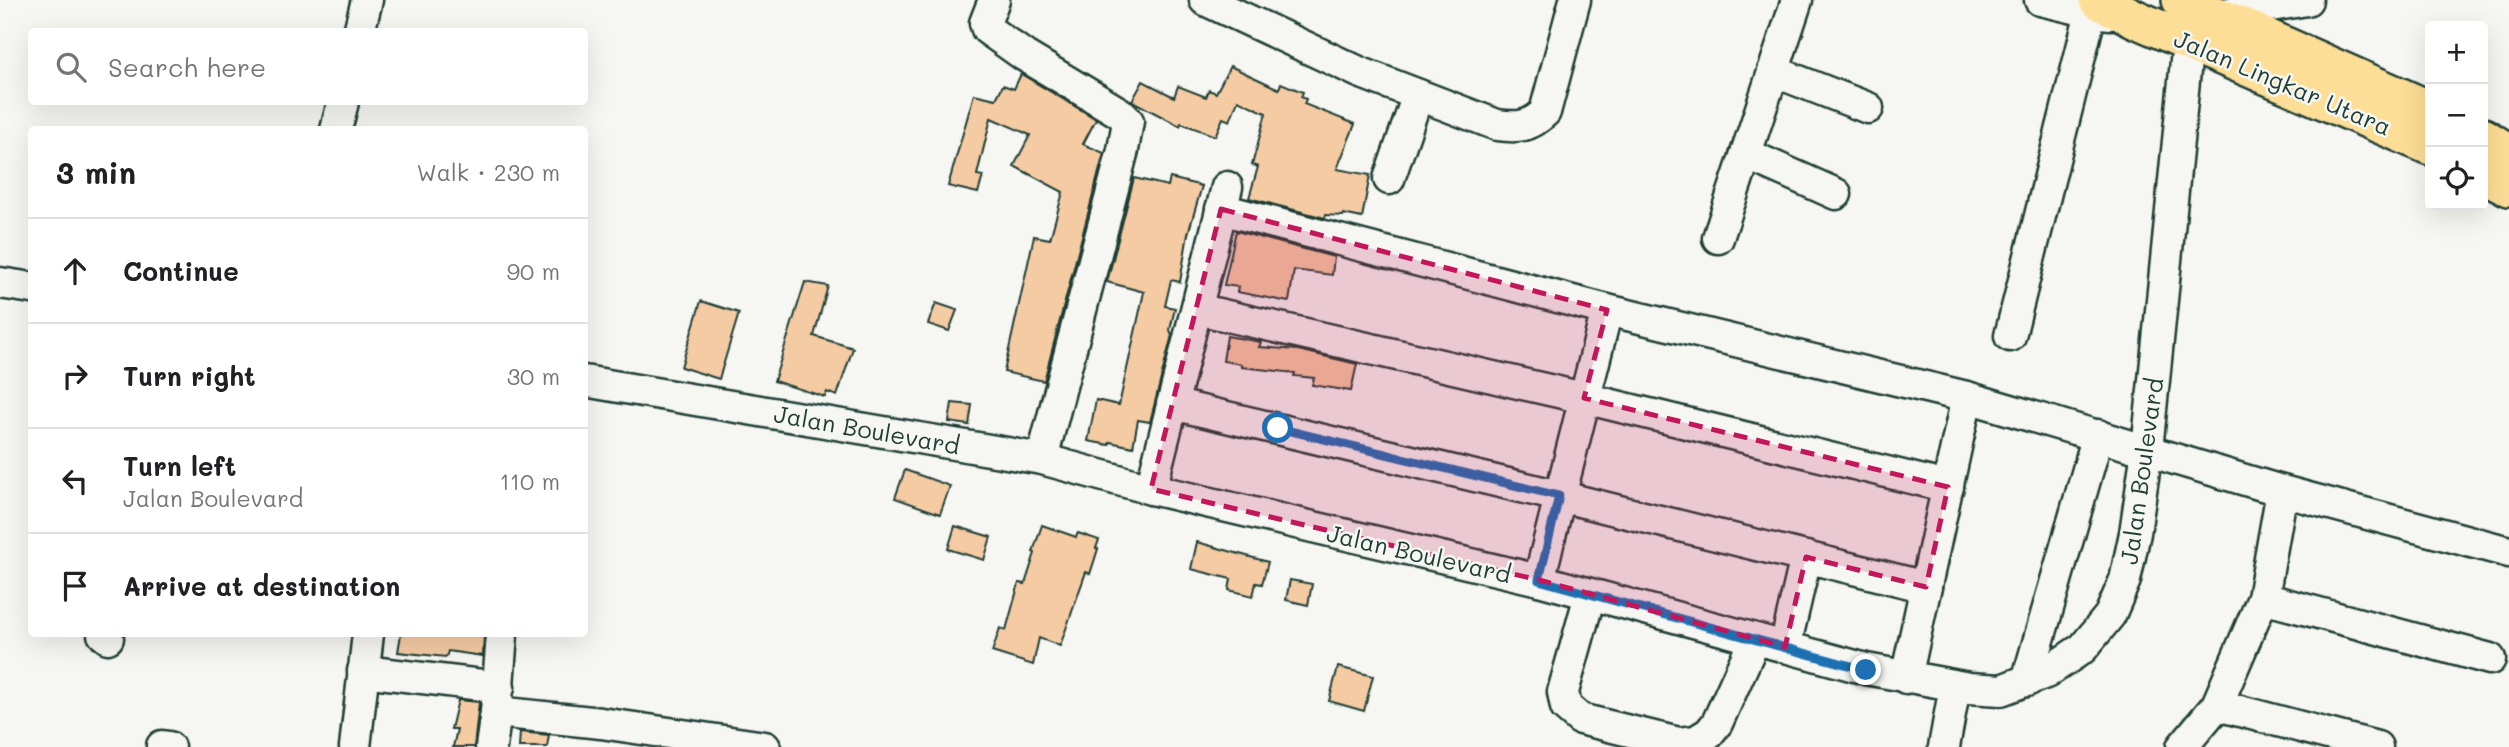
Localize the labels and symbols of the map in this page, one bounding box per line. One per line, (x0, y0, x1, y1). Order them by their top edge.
street label: Jalan Lingkar Utara (2170, 22, 2396, 142)
street label: Jalan Boulevard (2113, 376, 2169, 566)
street label: Jalan Boulevard (772, 397, 962, 461)
route start (1262, 412, 1293, 443)
street label: Jalan Boulevard (1324, 517, 1514, 589)
route end (1850, 654, 1881, 685)

